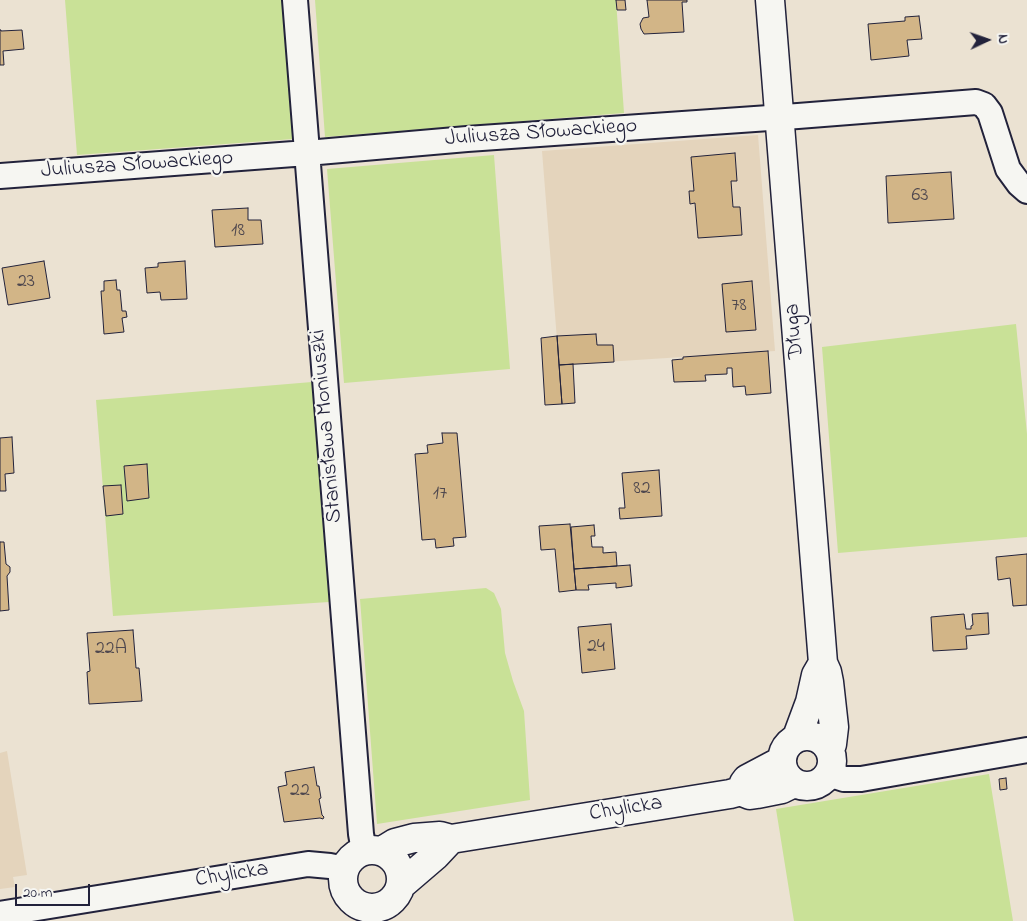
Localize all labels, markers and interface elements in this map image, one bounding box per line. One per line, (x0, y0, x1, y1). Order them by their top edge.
north arrow (962, 15, 1012, 65)
text: N (992, 34, 1013, 44)
street label: Juliusza Słowackiego (444, 114, 638, 154)
street label: Juliusza Słowackiego (40, 146, 234, 186)
house number: 63 (911, 185, 929, 209)
house number: 18 (231, 220, 245, 244)
house number: 23 (17, 271, 35, 295)
house number: 78 (731, 295, 747, 319)
street label: Długa (780, 302, 812, 360)
street label: Stanisława Moniuszki (306, 328, 350, 524)
house number: 82 (633, 478, 651, 502)
house number: 17 (433, 483, 447, 507)
house number: 24 (587, 636, 605, 660)
house number: 22A (95, 638, 127, 662)
house number: 22 (290, 780, 310, 804)
street label: Chylicka (588, 791, 664, 829)
street label: Chylicka (194, 857, 270, 895)
scale bar (18, 874, 92, 906)
text: 20 m (23, 882, 52, 904)

